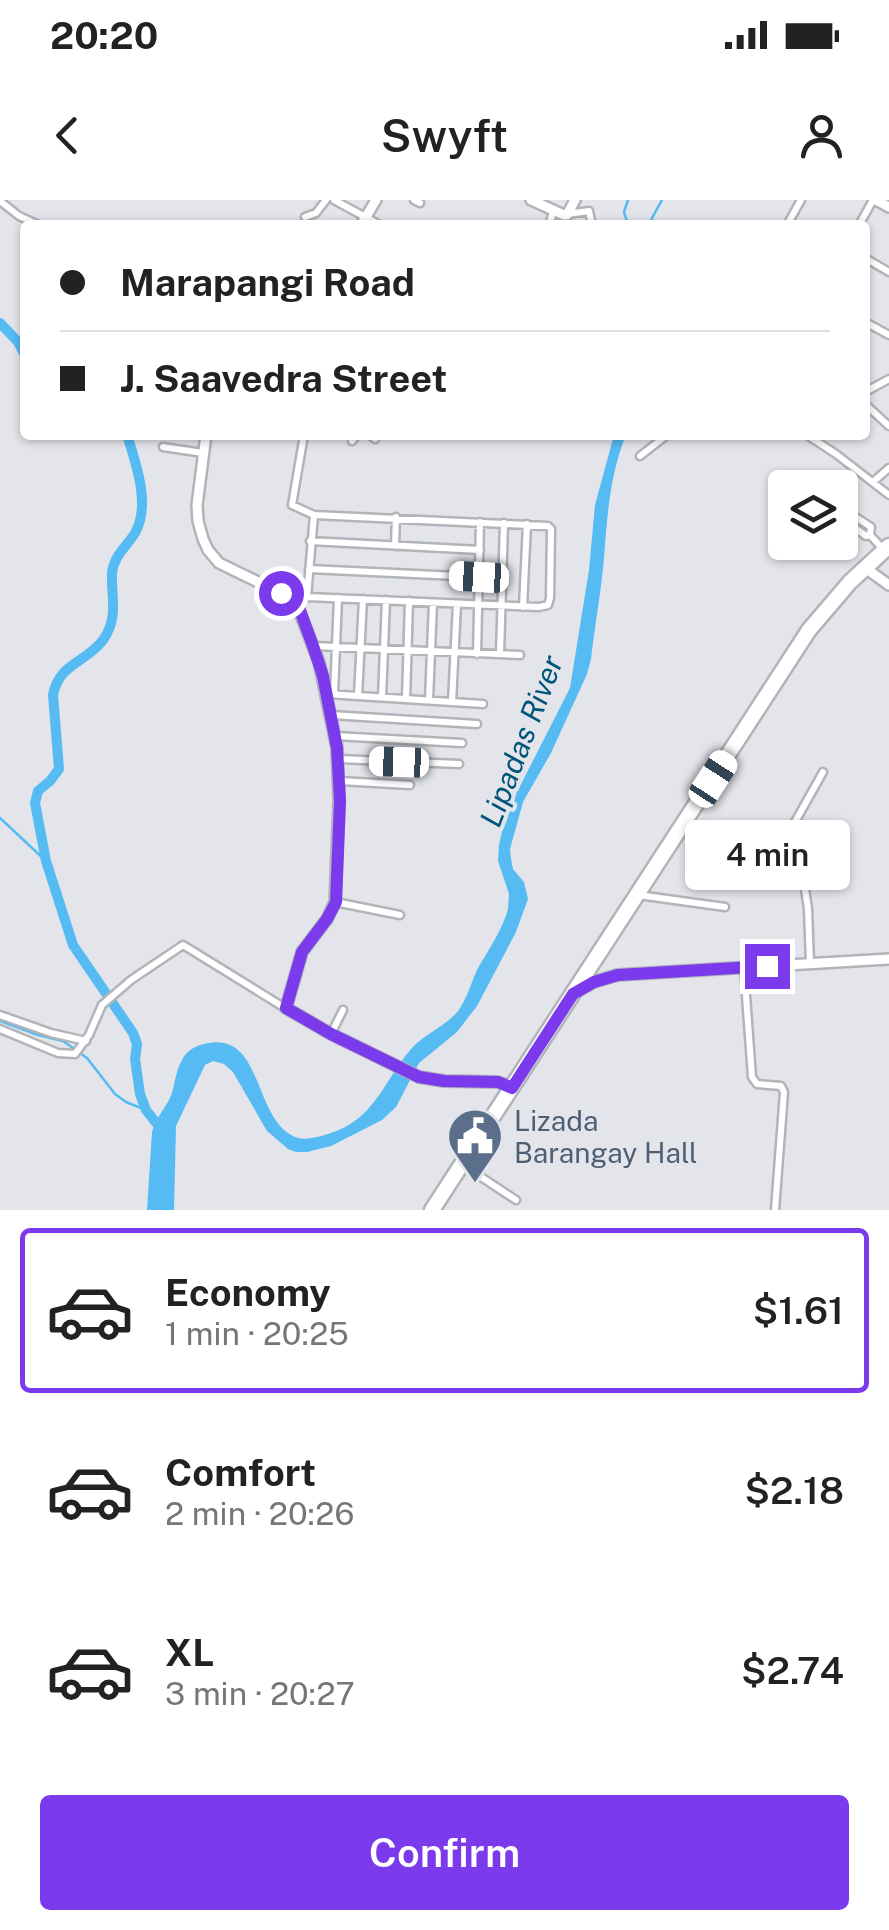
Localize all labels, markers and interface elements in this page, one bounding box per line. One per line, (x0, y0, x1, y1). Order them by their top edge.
text: 20:20 (50, 13, 158, 58)
icon: back (40, 108, 95, 163)
icon: person (794, 108, 849, 163)
text: Swyft (381, 109, 508, 162)
text: Marapangi Road (120, 260, 415, 305)
text: J. Saavedra Street (120, 356, 447, 401)
map controls (768, 470, 858, 560)
button: layers (768, 470, 858, 560)
car (448, 560, 510, 594)
route start (259, 571, 304, 616)
water label: Lipadas River (472, 650, 570, 832)
car (368, 746, 430, 778)
car (684, 746, 742, 812)
callout: 4 min (684, 821, 850, 891)
text: 4 min (726, 836, 809, 873)
route end (745, 944, 790, 989)
place label: Lizada Barangay Hall (514, 1104, 697, 1169)
public building icon: Lizada Barangay Hall (445, 1106, 505, 1185)
icon: car (45, 1266, 135, 1356)
text: Economy (165, 1270, 331, 1315)
text: $1.61 (753, 1288, 844, 1333)
text: 1 min · 20:25 (165, 1315, 349, 1352)
icon: car (45, 1446, 135, 1536)
text: Comfort (165, 1450, 316, 1495)
text: $2.18 (745, 1468, 844, 1513)
text: 2 min · 20:26 (165, 1495, 354, 1532)
icon: car (45, 1626, 135, 1716)
text: XL (165, 1630, 214, 1675)
text: $2.74 (741, 1648, 844, 1693)
text: 3 min · 20:27 (165, 1675, 355, 1712)
button: Confirm (40, 1795, 849, 1910)

